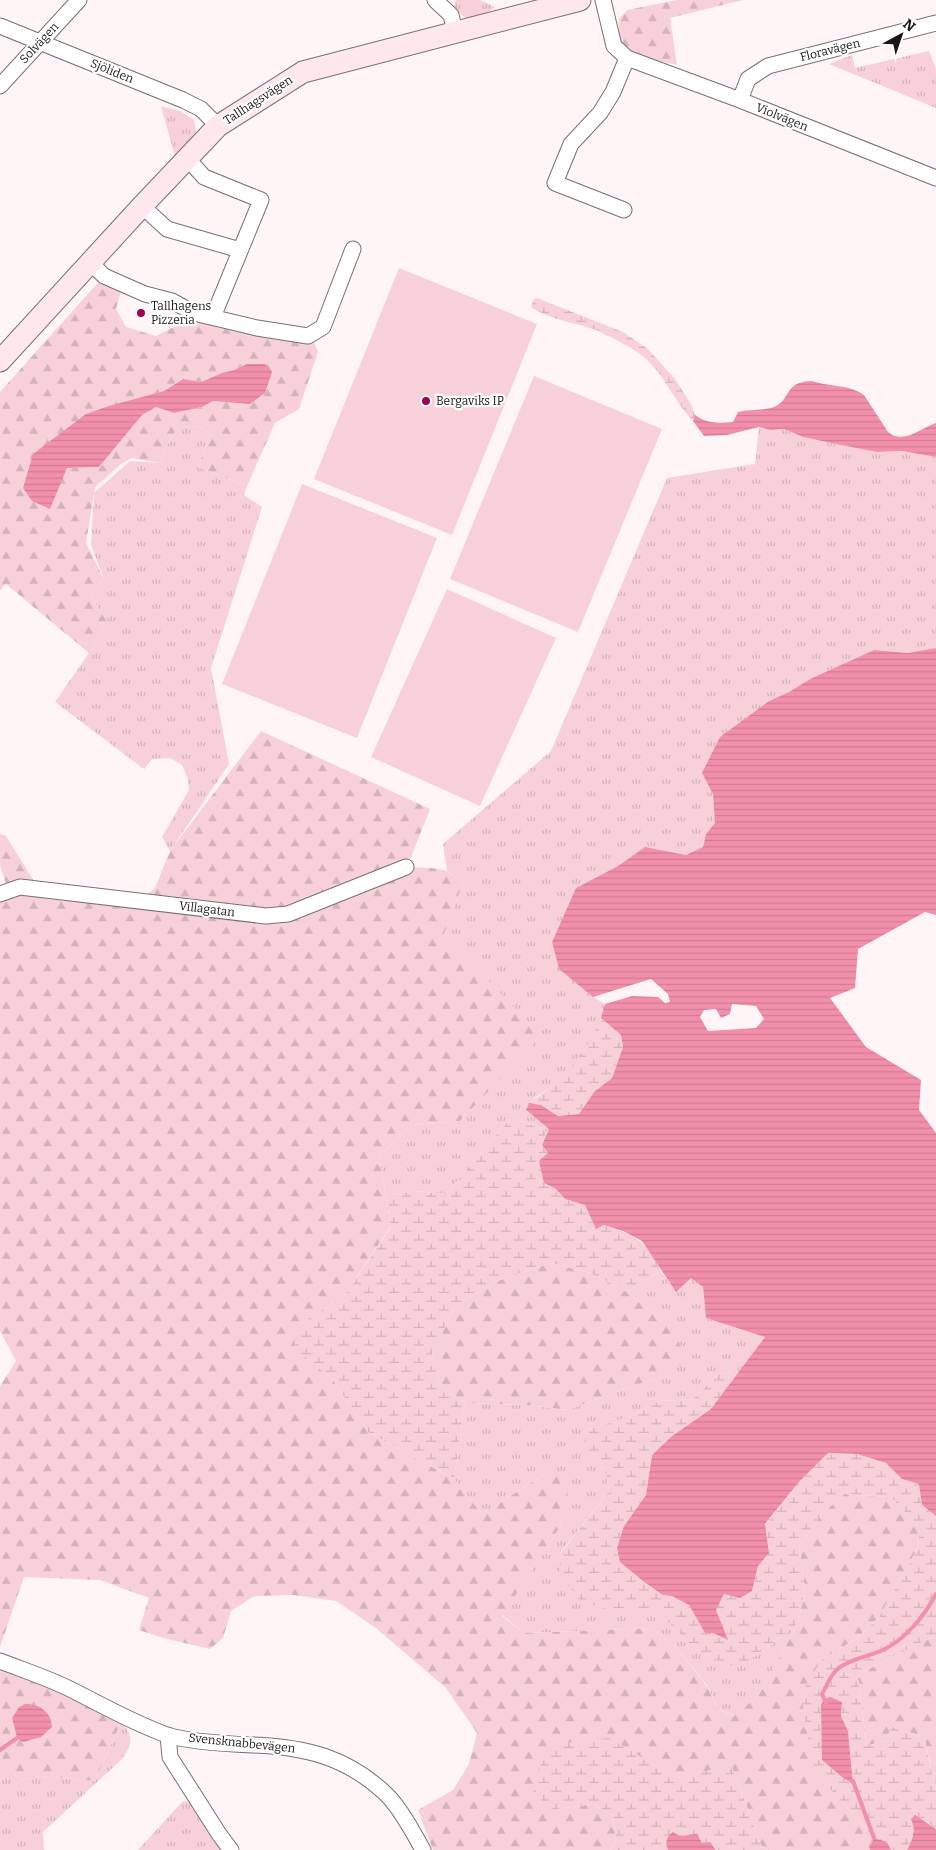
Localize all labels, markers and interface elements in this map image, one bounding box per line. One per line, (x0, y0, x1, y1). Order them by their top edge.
north arrow (876, 10, 926, 60)
text: N (899, 15, 919, 36)
street label: Solvägen (17, 19, 62, 66)
street label: Floravägen (798, 36, 862, 64)
street label: Sjöliden (88, 56, 136, 86)
street label: Tallhagsvägen (221, 72, 295, 127)
street label: Violvägen (754, 100, 810, 134)
place label: Tallhagens Pizzeria (151, 299, 212, 327)
marker: Tallhagens Pizzeria (135, 307, 147, 319)
place label: Bergaviks IP (436, 394, 504, 408)
marker: Bergaviks IP (420, 395, 432, 407)
street label: Villagatan (178, 899, 236, 919)
street label: Svensknabbevägen (188, 1730, 296, 1756)

